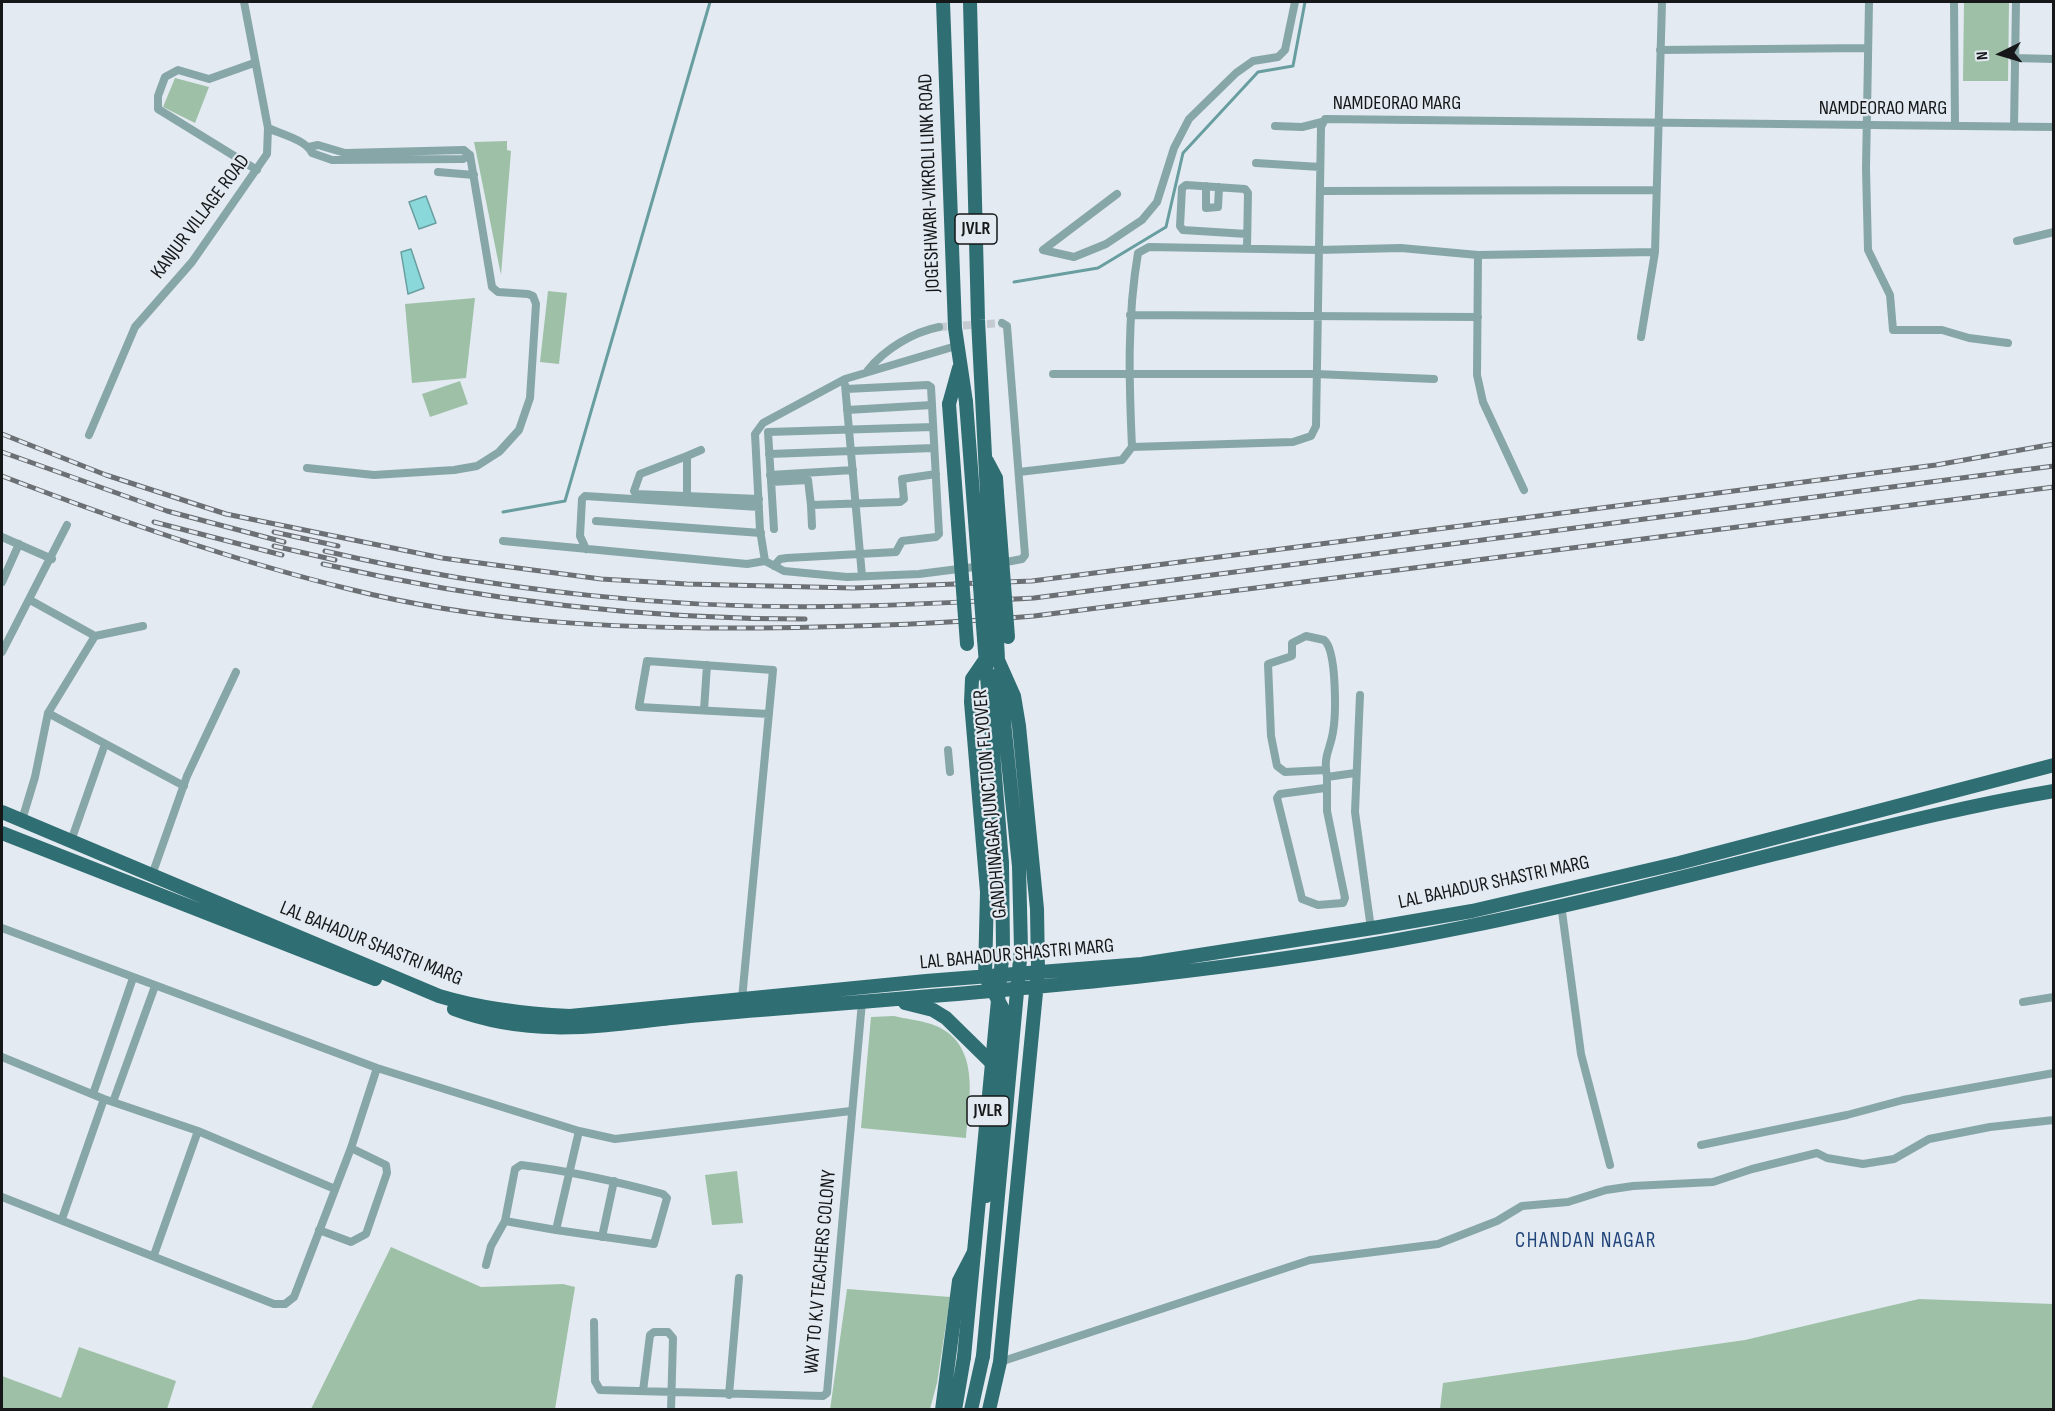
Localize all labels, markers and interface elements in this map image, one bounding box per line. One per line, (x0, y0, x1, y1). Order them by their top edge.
north arrow (1971, 24, 2031, 84)
text: N (1973, 51, 1992, 61)
street label: JOGESHWARI-VIKROLI LINK ROAD (914, 73, 946, 293)
street label: NAMDEORAO MARG (1333, 92, 1461, 116)
street label: NAMDEORAO MARG (1819, 97, 1947, 121)
street label: KANJUR VILLAGE ROAD (146, 150, 256, 284)
road number: JVLR (955, 214, 997, 244)
street label: GANDHINAGAR JUNCTION FLYOVER (969, 689, 1013, 919)
street label: LAL BAHADUR SHASTRI MARG (1396, 851, 1592, 915)
street label: LAL BAHADUR SHASTRI MARG (276, 896, 466, 992)
street label: LAL BAHADUR SHASTRI MARG (919, 935, 1115, 975)
road number: JVLR (967, 1096, 1009, 1126)
street label: WAY TO K.V TEACHERS COLONY (800, 1169, 842, 1375)
district label: CHANDAN NAGAR (1515, 1229, 1657, 1255)

